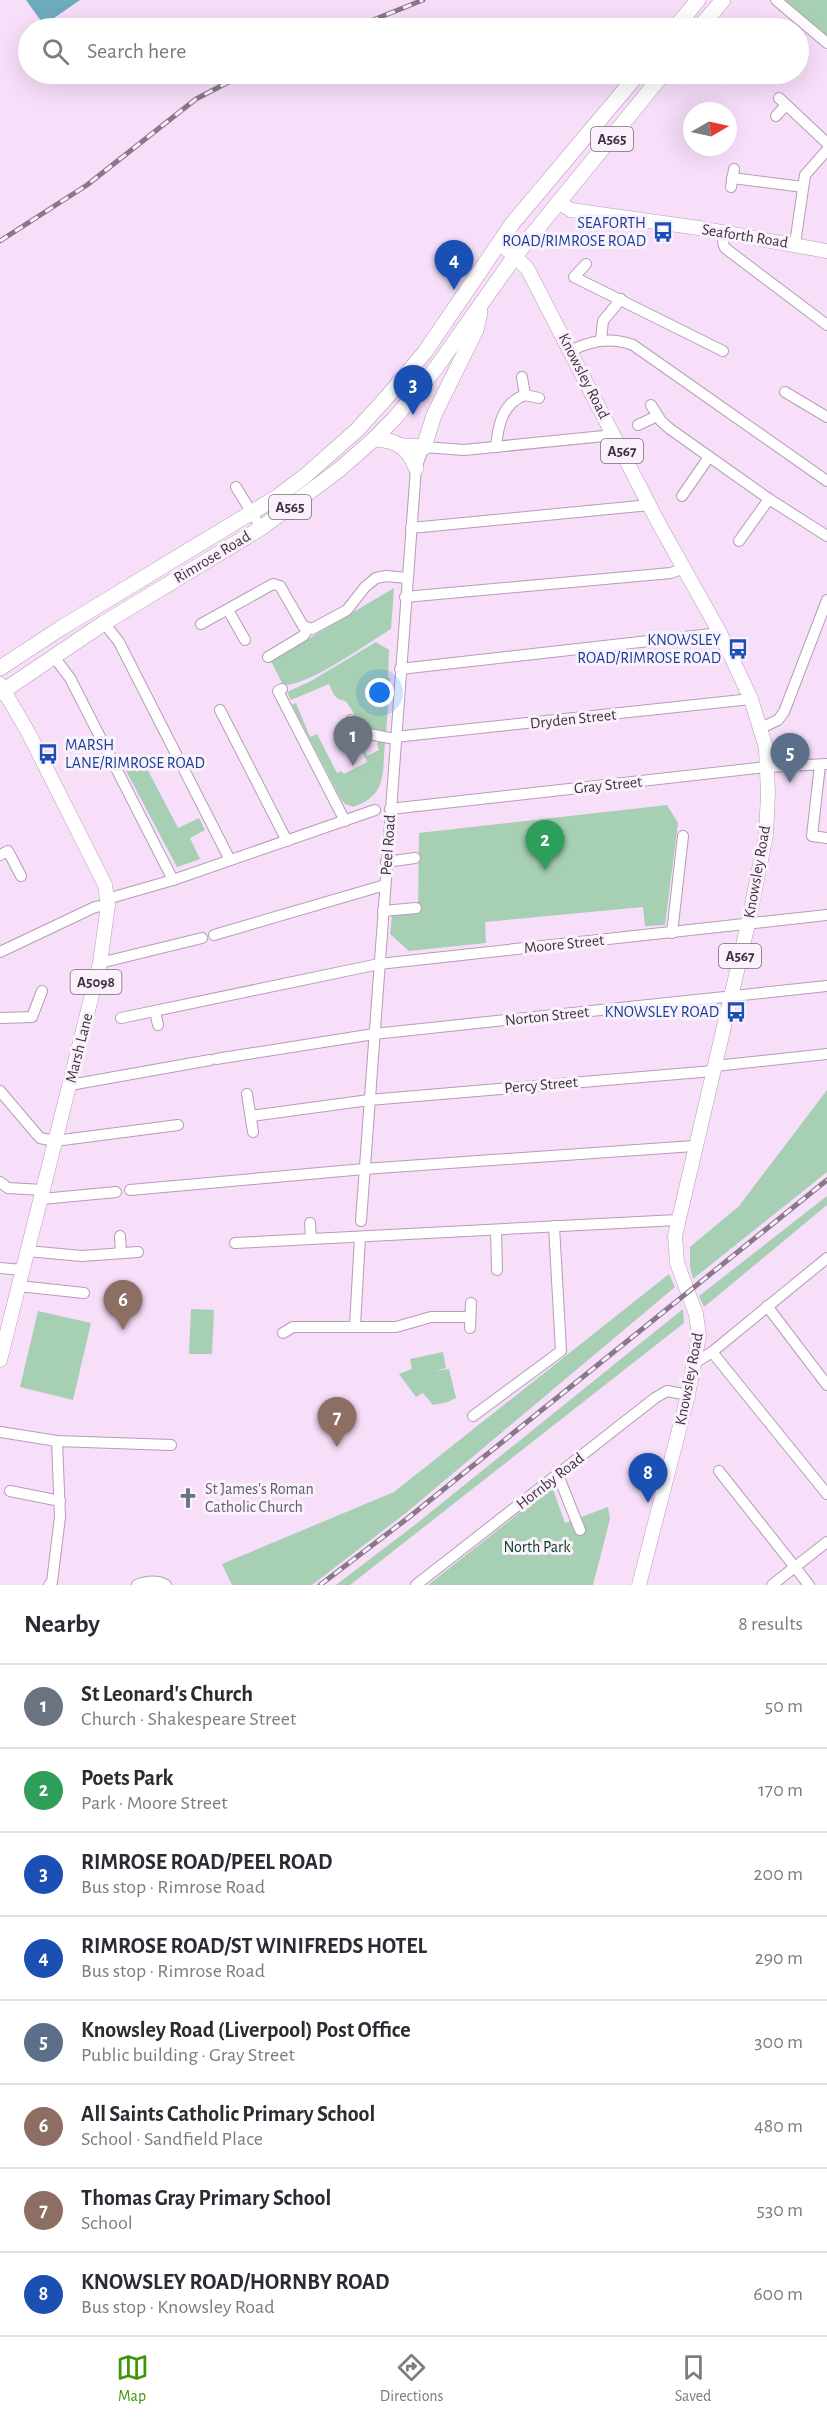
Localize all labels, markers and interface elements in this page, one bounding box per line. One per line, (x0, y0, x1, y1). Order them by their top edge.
search box (18, 18, 809, 84)
icon: search (39, 35, 72, 68)
text: Search here (87, 40, 186, 62)
north arrow (683, 102, 737, 156)
road number: A565 (591, 127, 633, 151)
place label: SEAFORTH ROAD/RIMROSE ROAD (502, 215, 646, 249)
bus stop icon: SEAFORTH ROAD/RIMROSE ROAD (651, 220, 675, 244)
street label: Seaforth Road (701, 221, 789, 251)
pin: 4 (434, 240, 474, 290)
street label: Knowsley Road (555, 331, 612, 422)
pin: 3 (394, 366, 432, 415)
road number: A567 (601, 439, 643, 463)
road number: A565 (269, 495, 311, 519)
street label: Rimrose Road (171, 528, 253, 586)
place label: KNOWSLEY ROAD/RIMROSE ROAD (577, 632, 722, 666)
bus stop icon: KNOWSLEY ROAD/RIMROSE ROAD (726, 637, 750, 661)
your location (365, 678, 394, 707)
street label: Dryden Street (529, 707, 617, 732)
pin: 1 (334, 716, 372, 766)
pin: 5 (770, 734, 810, 783)
place label: MARSH LANE/RIMROSE ROAD (65, 737, 205, 771)
bus stop icon: MARSH LANE/RIMROSE ROAD (36, 742, 60, 766)
street label: Gray Street (573, 773, 643, 798)
street label: Peel Road (378, 814, 398, 876)
pin: 2 (526, 820, 564, 870)
street label: Knowsley Road (741, 824, 774, 920)
street label: Moore Street (523, 932, 605, 956)
road number: A567 (719, 944, 761, 968)
road number: A5098 (70, 970, 122, 994)
bus stop icon: KNOWSLEY ROAD (724, 1000, 748, 1024)
street label: Norton Street (504, 1004, 590, 1028)
place label: KNOWSLEY ROAD (604, 1004, 719, 1020)
street label: Marsh Lane (63, 1011, 95, 1085)
street label: Percy Street (504, 1074, 578, 1097)
pin: 6 (104, 1280, 142, 1330)
street label: Knowsley Road (672, 1331, 707, 1427)
pin: 7 (318, 1398, 356, 1447)
street label: Hornby Road (513, 1450, 587, 1513)
pin: 8 (628, 1454, 668, 1503)
place label: St James's Roman Catholic Church (205, 1481, 314, 1515)
church icon: St James's Roman Catholic Church (176, 1486, 200, 1510)
park label: North Park (503, 1539, 571, 1555)
text: Nearby (24, 1611, 100, 1637)
text: 8 results (738, 1614, 803, 1634)
text: St Leonard's Church (81, 1683, 253, 1705)
text: 1 (40, 1696, 47, 1716)
text: 50 m (765, 1696, 803, 1716)
text: Church · Shakespeare Street (81, 1709, 296, 1729)
text: Poets Park (81, 1767, 173, 1789)
text: 2 (39, 1780, 48, 1800)
text: 170 m (758, 1780, 803, 1800)
text: Park · Moore Street (81, 1793, 228, 1813)
text: RIMROSE ROAD/PEEL ROAD (81, 1851, 332, 1873)
text: 3 (39, 1864, 48, 1884)
text: 200 m (753, 1864, 803, 1884)
text: Bus stop · Rimrose Road (81, 1877, 265, 1897)
text: RIMROSE ROAD/ST WINIFREDS HOTEL (81, 1935, 427, 1957)
text: 4 (38, 1948, 49, 1968)
text: 290 m (755, 1948, 803, 1968)
text: Bus stop · Rimrose Road (81, 1961, 265, 1981)
text: Knowsley Road (Liverpool) Post Office (81, 2019, 411, 2041)
text: 5 (39, 2032, 48, 2052)
text: 300 m (754, 2032, 803, 2052)
text: Public building · Gray Street (81, 2045, 295, 2065)
text: All Saints Catholic Primary School (81, 2103, 375, 2125)
text: 6 (39, 2116, 48, 2136)
text: 480 m (754, 2116, 803, 2136)
text: School · Sandfield Place (81, 2129, 263, 2149)
text: Thomas Gray Primary School (81, 2187, 331, 2209)
text: 7 (39, 2200, 48, 2220)
text: 530 m (757, 2200, 803, 2220)
text: School (81, 2213, 133, 2233)
text: KNOWSLEY ROAD/HORNBY ROAD (81, 2271, 390, 2293)
text: 8 (39, 2284, 48, 2304)
text: 600 m (753, 2284, 803, 2304)
text: Bus stop · Knowsley Road (81, 2297, 275, 2317)
tab: Map (116, 2351, 149, 2406)
tab: Directions (380, 2351, 444, 2406)
tab: Saved (675, 2351, 711, 2406)

